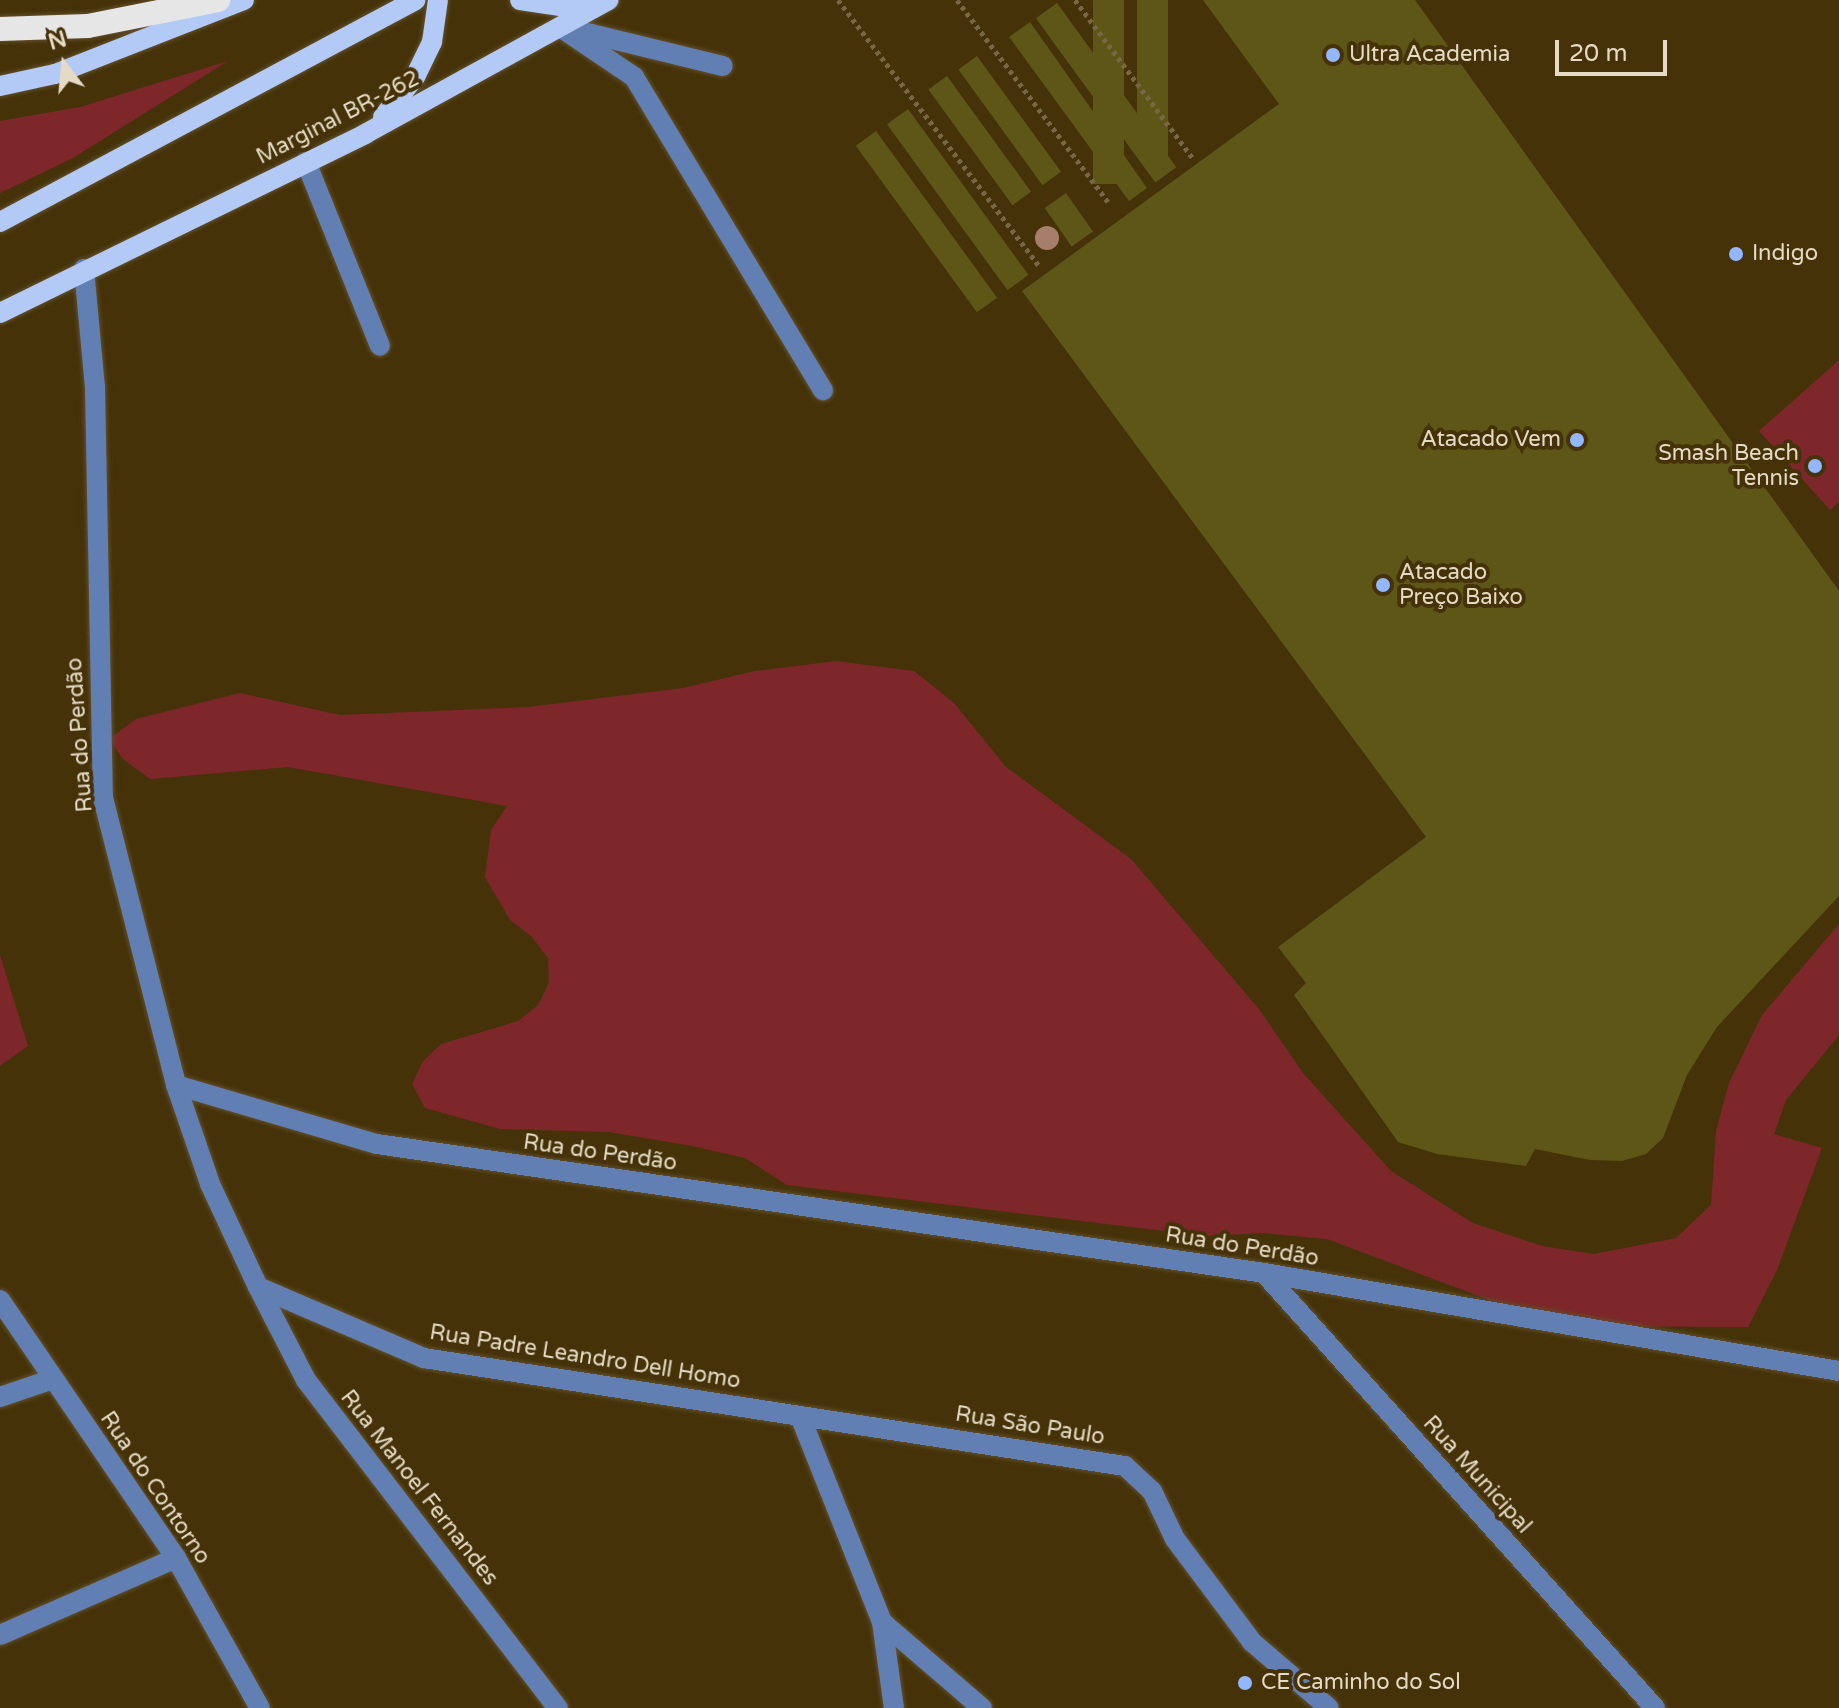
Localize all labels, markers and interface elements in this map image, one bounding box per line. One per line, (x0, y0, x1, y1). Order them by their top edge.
north arrow (24, 24, 104, 104)
scale bar (1559, 24, 1671, 74)
text: N (45, 26, 69, 56)
text: 20 m (1569, 39, 1627, 68)
place label: Ultra Academia (1349, 42, 1510, 68)
marker: Ultra Academia (1324, 46, 1342, 64)
street label: Marginal BR-262 (252, 66, 424, 170)
place label: Indigo (1752, 241, 1818, 267)
marker: Indigo (1727, 245, 1745, 263)
place label: Atacado Vem (1421, 427, 1561, 453)
marker: Atacado Vem (1568, 431, 1586, 449)
place label: Smash Beach Tennis (1658, 440, 1799, 492)
marker: Smash Beach Tennis (1806, 457, 1824, 475)
place label: Atacado Preço Baixo (1399, 559, 1523, 610)
marker: Atacado Preço Baixo (1374, 576, 1392, 594)
street label: Rua do Perdão (61, 657, 99, 813)
street label: Rua do Perdão (522, 1129, 678, 1177)
street label: Rua do Perdão (1164, 1222, 1320, 1272)
street label: Rua Padre Leandro Dell Homo (428, 1319, 742, 1395)
street label: Rua Manoel Fernandes (335, 1385, 503, 1591)
street label: Rua São Paulo (953, 1401, 1107, 1451)
street label: Rua do Contorno (94, 1407, 216, 1569)
street label: Rua Municipal (1417, 1411, 1537, 1539)
place label: CE Caminho do Sol (1261, 1670, 1461, 1696)
marker: CE Caminho do Sol (1236, 1674, 1254, 1692)

